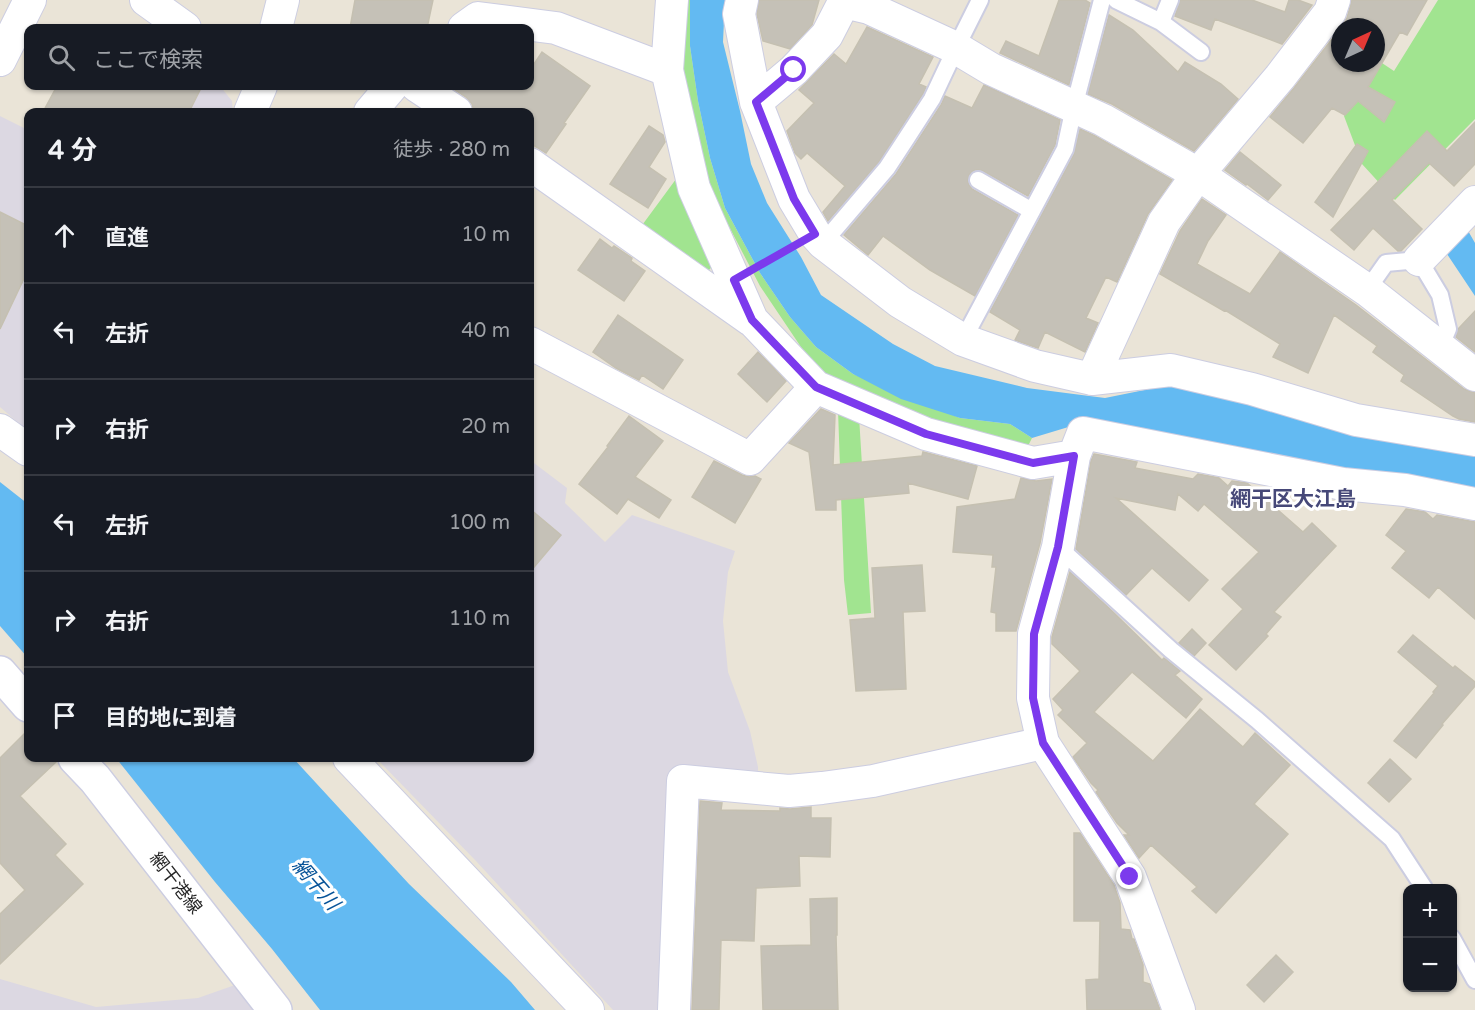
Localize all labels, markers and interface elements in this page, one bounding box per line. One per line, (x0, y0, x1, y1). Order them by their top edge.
north arrow (1331, 18, 1385, 72)
search box (24, 24, 534, 90)
icon: search (45, 41, 78, 74)
text: ここで検索 (93, 47, 203, 73)
route start (780, 56, 806, 82)
text: 4 分 (48, 135, 97, 166)
text: 徒歩 · 280 m (393, 138, 510, 162)
icon: ahead (48, 219, 81, 252)
text: 10 m (461, 223, 510, 247)
text: 直進 (105, 225, 149, 251)
icon: left (48, 315, 81, 348)
text: 40 m (461, 319, 510, 343)
text: 左折 (105, 321, 149, 347)
icon: right (48, 411, 81, 444)
text: 20 m (461, 415, 510, 439)
text: 右折 (105, 417, 149, 443)
district label: 網干区大江島 (1230, 487, 1356, 512)
icon: left (48, 507, 81, 540)
text: 100 m (449, 511, 510, 535)
text: 左折 (105, 513, 149, 539)
icon: right (48, 603, 81, 636)
text: 110 m (449, 607, 510, 631)
text: 右折 (105, 609, 149, 635)
icon: arrive (48, 699, 81, 732)
text: 目的地に到着 (105, 705, 237, 731)
street label: 網干港線 (145, 848, 207, 918)
water label: 網干川 (287, 854, 345, 917)
route end (1116, 863, 1142, 889)
map controls (1403, 884, 1457, 992)
button: + (1403, 884, 1457, 938)
button: − (1403, 938, 1457, 992)

